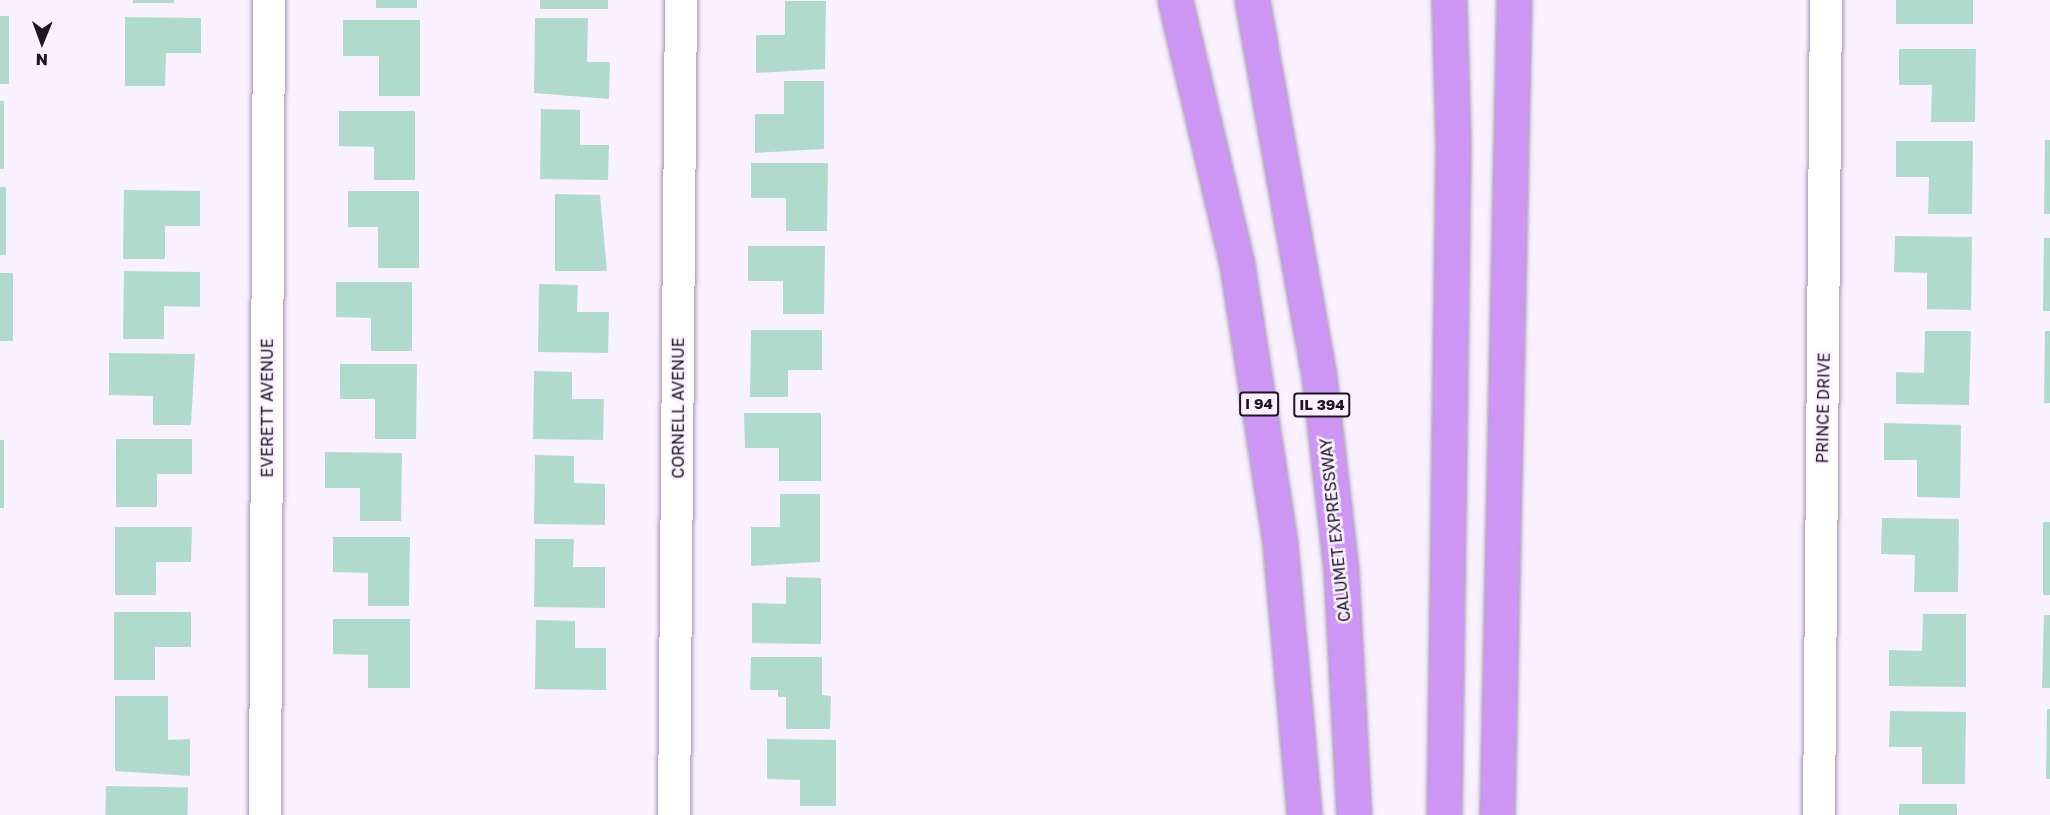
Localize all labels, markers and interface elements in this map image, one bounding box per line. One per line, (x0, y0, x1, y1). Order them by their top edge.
north arrow (12, 12, 72, 72)
text: N (35, 50, 48, 70)
street label: CORNELL AVENUE (668, 337, 688, 479)
street label: EVERETT AVENUE (257, 338, 277, 478)
street label: PRINCE DRIVE (1812, 352, 1834, 464)
road number: I 94 (1238, 392, 1280, 416)
road number: IL 394 (1292, 393, 1352, 417)
street label: CALUMET EXPRESSWAY (1316, 437, 1354, 623)

